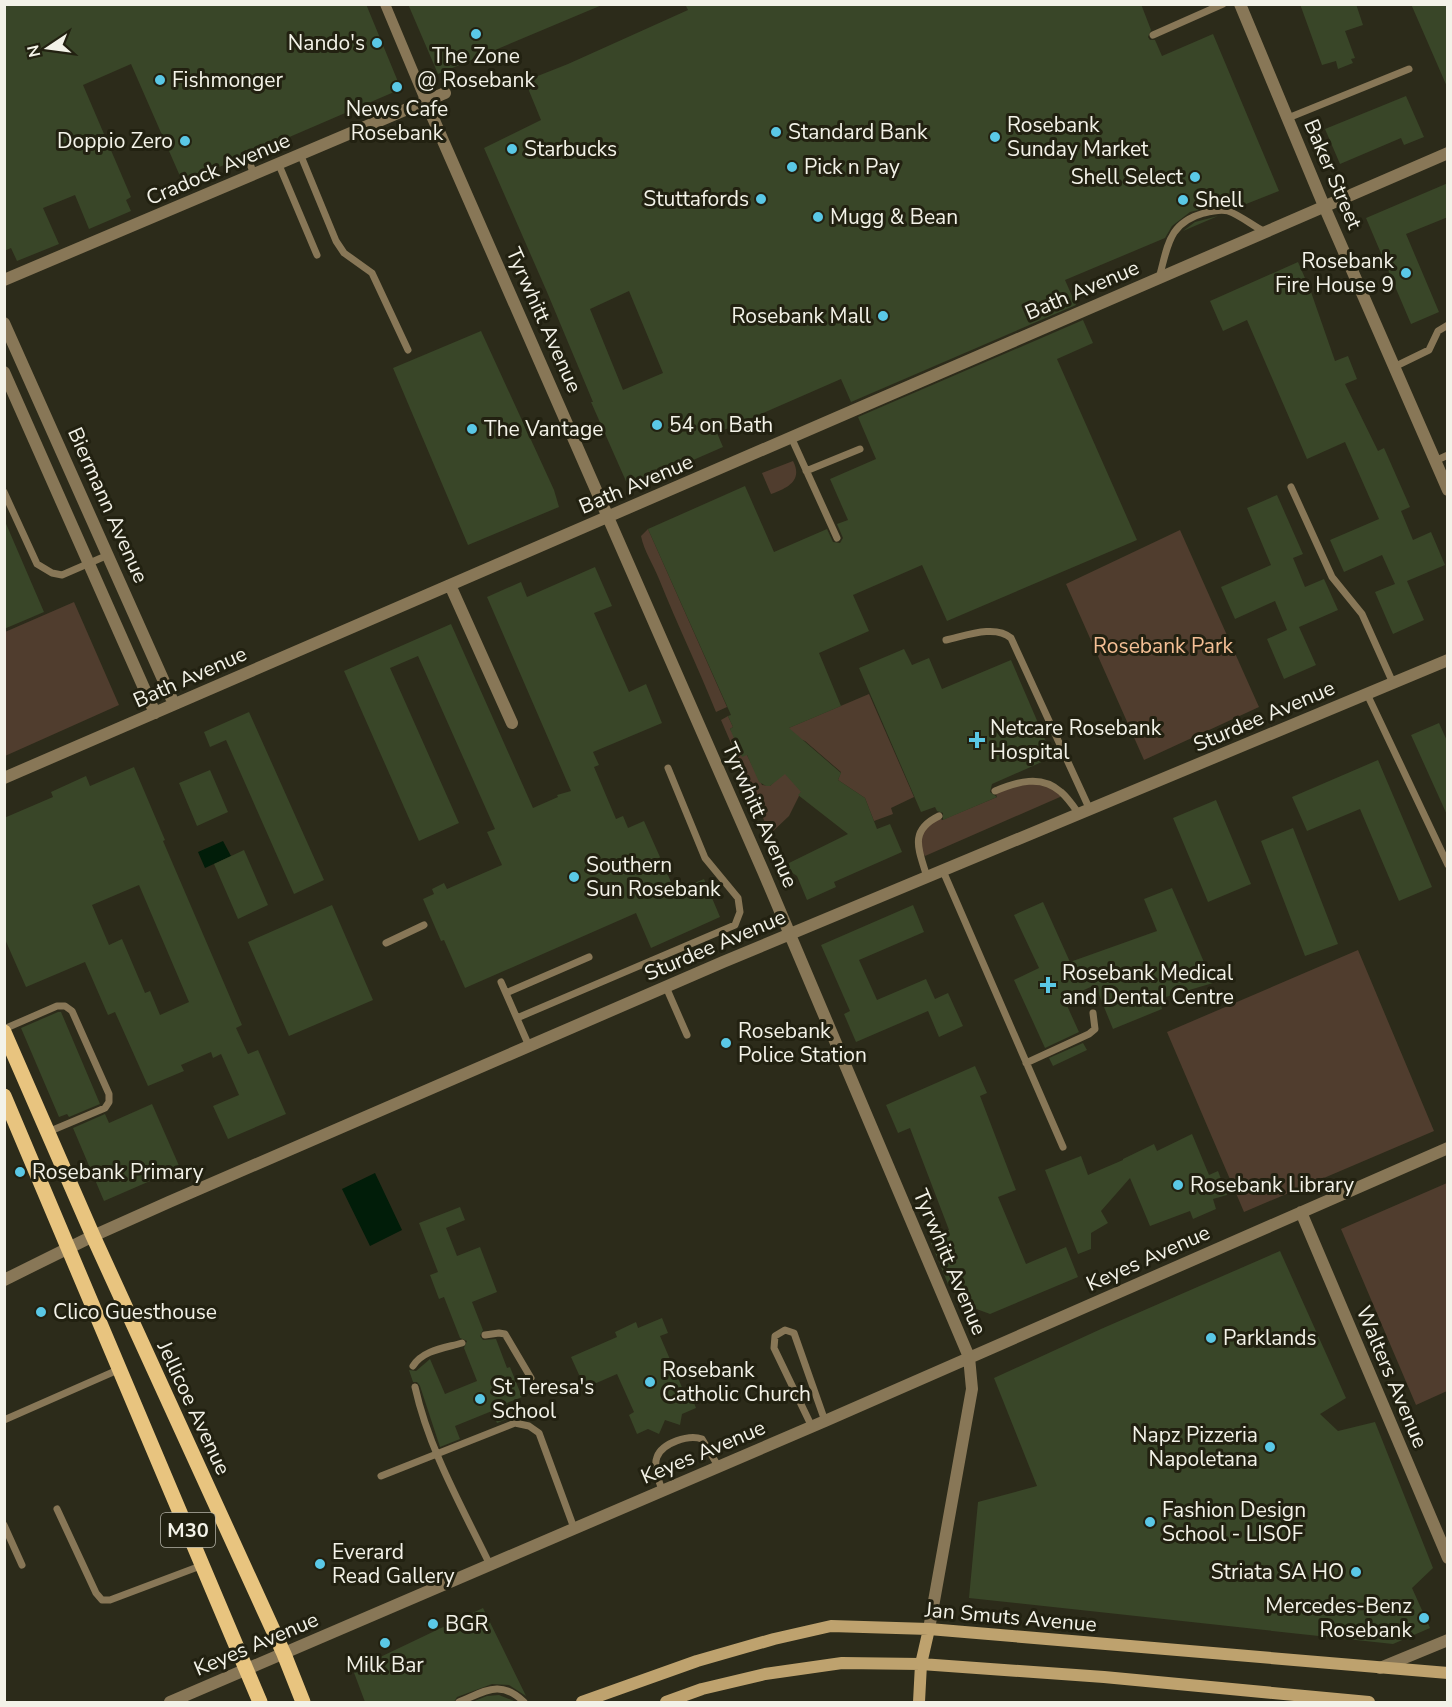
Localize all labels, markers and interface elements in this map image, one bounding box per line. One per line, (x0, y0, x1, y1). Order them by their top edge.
north arrow (18, 18, 78, 78)
marker: The Zone @ Rosebank (469, 27, 483, 41)
place label: Nando's (288, 29, 365, 57)
marker: Nando's (370, 36, 384, 50)
place label: The Zone @ Rosebank (417, 42, 535, 94)
text: N (22, 43, 46, 59)
place label: Fishmonger (172, 66, 283, 94)
marker: Fishmonger (153, 73, 167, 87)
marker: News Cafe Rosebank (390, 80, 404, 94)
place label: News Cafe Rosebank (346, 95, 448, 147)
place label: Rosebank Sunday Market (1007, 111, 1149, 163)
street label: Baker Street (1297, 115, 1369, 234)
place label: Standard Bank (788, 118, 928, 146)
marker: Standard Bank (769, 125, 783, 139)
street label: Cradock Avenue (142, 126, 294, 212)
place label: Doppio Zero (57, 127, 173, 155)
marker: Rosebank Sunday Market (988, 130, 1002, 144)
marker: Doppio Zero (178, 134, 192, 148)
place label: Starbucks (524, 135, 617, 163)
marker: Starbucks (505, 142, 519, 156)
place label: Pick n Pay (804, 153, 900, 181)
marker: Pick n Pay (785, 160, 799, 174)
place label: Shell Select (1071, 163, 1184, 191)
marker: Shell Select (1188, 170, 1202, 184)
place label: Stuttafords (643, 185, 749, 213)
place label: Shell (1195, 186, 1244, 214)
marker: Stuttafords (754, 192, 768, 206)
marker: Shell (1176, 193, 1190, 207)
place label: Mugg & Bean (830, 203, 958, 231)
marker: Mugg & Bean (811, 210, 825, 224)
street label: Tyrwhitt Avenue (499, 243, 589, 397)
place label: Rosebank Fire House 9 (1275, 247, 1394, 299)
street label: Bath Avenue (1021, 253, 1143, 327)
marker: Rosebank Fire House 9 (1399, 266, 1413, 280)
place label: Rosebank Mall (732, 302, 872, 330)
marker: Rosebank Mall (876, 309, 890, 323)
place label: 54 on Bath (669, 411, 773, 439)
place label: The Vantage (484, 415, 603, 443)
marker: 54 on Bath (650, 418, 664, 432)
marker: The Vantage (465, 422, 479, 436)
street label: Biermann Avenue (61, 423, 155, 587)
street label: Bath Avenue (575, 447, 697, 521)
park label: Rosebank Park (1093, 632, 1233, 660)
street label: Bath Avenue (129, 640, 251, 714)
street label: Sturdee Avenue (1189, 674, 1339, 758)
place label: Netcare Rosebank Hospital (990, 714, 1162, 766)
marker: Netcare Rosebank Hospital (968, 731, 986, 749)
street label: Tyrwhitt Avenue (715, 738, 805, 892)
place label: Southern Sun Rosebank (586, 851, 721, 903)
marker: Southern Sun Rosebank (567, 870, 581, 884)
street label: Sturdee Avenue (640, 903, 790, 987)
place label: Rosebank Medical and Dental Centre (1062, 959, 1234, 1011)
marker: Rosebank Medical and Dental Centre (1039, 976, 1057, 994)
place label: Rosebank Police Station (738, 1017, 867, 1069)
marker: Rosebank Police Station (719, 1036, 733, 1050)
place label: Rosebank Primary (32, 1158, 204, 1186)
marker: Rosebank Primary (13, 1165, 27, 1179)
place label: Rosebank Library (1190, 1171, 1354, 1199)
marker: Rosebank Library (1171, 1178, 1185, 1192)
street label: Tyrwhitt Avenue (907, 1185, 993, 1339)
street label: Keyes Avenue (1082, 1218, 1214, 1298)
place label: Clico Guesthouse (53, 1298, 217, 1326)
street label: Walters Avenue (1349, 1302, 1435, 1452)
marker: Clico Guesthouse (34, 1305, 48, 1319)
place label: Parklands (1223, 1324, 1317, 1352)
marker: Parklands (1204, 1331, 1218, 1345)
street label: Jellicoe Avenue (150, 1336, 237, 1479)
place label: Rosebank Catholic Church (662, 1356, 811, 1408)
place label: St Teresa's School (492, 1373, 594, 1425)
marker: Rosebank Catholic Church (643, 1375, 657, 1389)
marker: St Teresa's School (473, 1392, 487, 1406)
street label: Keyes Avenue (636, 1413, 770, 1491)
place label: Napz Pizzeria Napoletana (1132, 1421, 1258, 1473)
marker: Napz Pizzeria Napoletana (1263, 1440, 1277, 1454)
place label: Fashion Design School - LISOF (1162, 1496, 1306, 1548)
road number: M30 (161, 1513, 215, 1547)
marker: Fashion Design School - LISOF (1143, 1515, 1157, 1529)
place label: Everard Read Gallery (332, 1538, 455, 1590)
marker: Everard Read Gallery (313, 1557, 327, 1571)
place label: Striata SA HO (1211, 1558, 1344, 1586)
marker: Striata SA HO (1349, 1565, 1363, 1579)
place label: Mercedes-Benz Rosebank (1265, 1592, 1412, 1644)
street label: Jan Smuts Avenue (923, 1595, 1098, 1638)
street label: Keyes Avenue (189, 1605, 323, 1683)
place label: BGR (445, 1610, 489, 1638)
marker: Mercedes-Benz Rosebank (1417, 1611, 1431, 1625)
marker: BGR (426, 1617, 440, 1631)
marker: Milk Bar (378, 1636, 392, 1650)
place label: Milk Bar (346, 1651, 424, 1679)

